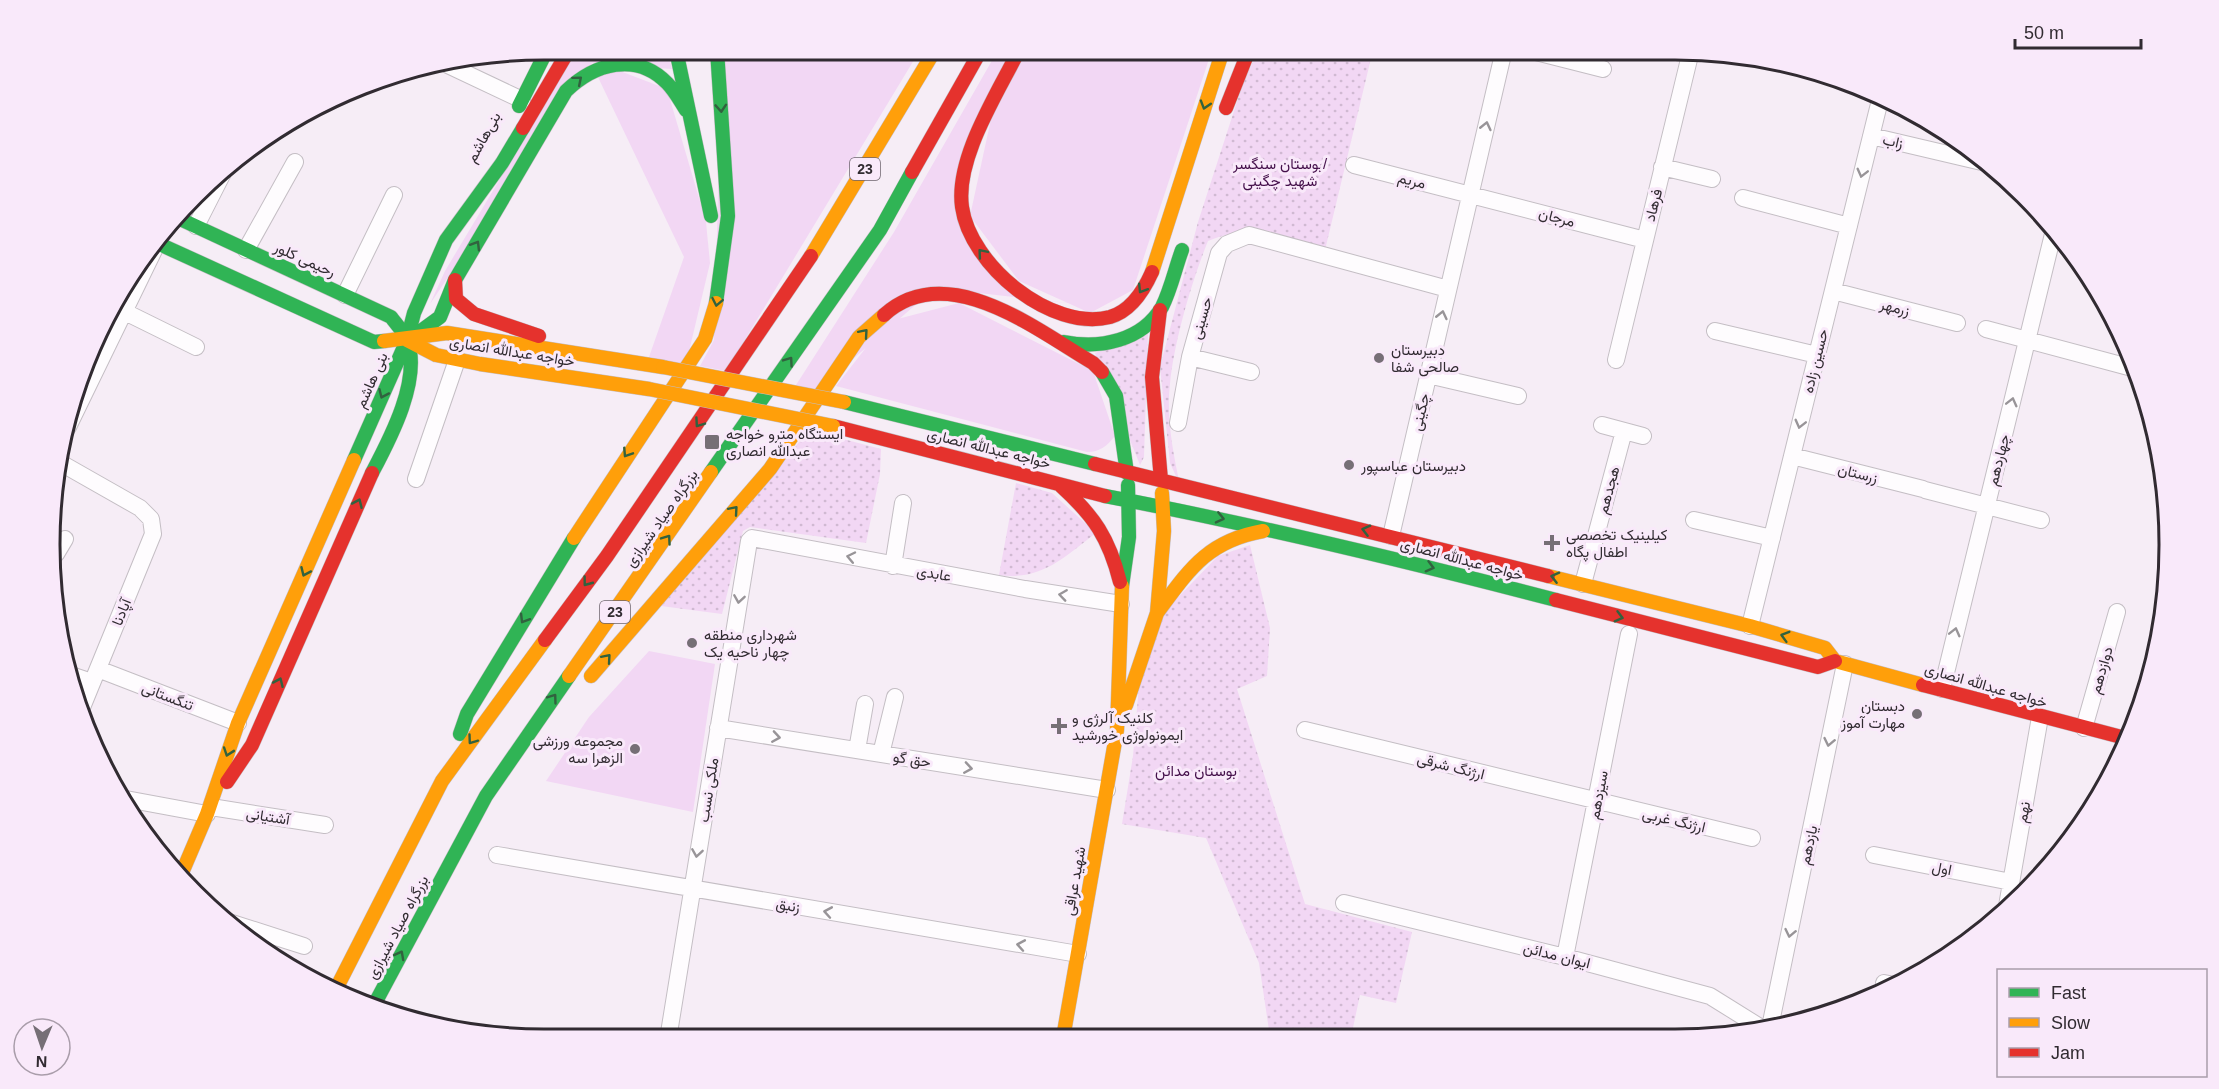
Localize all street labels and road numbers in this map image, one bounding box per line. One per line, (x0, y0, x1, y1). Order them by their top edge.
street label: بنی‌هاشم (462, 109, 505, 166)
street label: زاب (1881, 130, 1905, 153)
road number: 23 (850, 158, 880, 180)
street label: مریم (1396, 168, 1428, 194)
street label: فرهاد (1641, 187, 1666, 223)
street label: مرجان (1537, 204, 1577, 231)
street label: رحیمی کلور (270, 238, 338, 282)
street label: حسینی (1187, 295, 1217, 342)
street label: زرمهر (1877, 295, 1912, 320)
street label: حسین زاده (1799, 327, 1833, 395)
street label: خواجه عبدالله انصاری (448, 333, 576, 371)
street label: بنی هاشم (351, 350, 393, 411)
street label: چگینی (1407, 392, 1434, 433)
street label: خواجه عبدالله انصاری (925, 424, 1052, 473)
street label: چهاردهم (1983, 432, 2015, 488)
street label: زرستان (1836, 460, 1880, 487)
street label: هجدهم (1594, 464, 1624, 516)
street label: بزرگراه صیاد شیرازی (621, 466, 703, 571)
street label: خواجه عبدالله انصاری (1398, 534, 1525, 586)
street label: عابدی (915, 562, 953, 586)
street label: آپادنا (108, 595, 136, 629)
road number: 23 (600, 601, 630, 623)
street label: دوازدهم (2086, 644, 2118, 696)
street label: خواجه عبدالله انصاری (1922, 659, 2049, 713)
street label: تنگستانی (139, 678, 196, 715)
street label: حق گو (892, 748, 932, 772)
street label: ارژنگ شرقی (1415, 749, 1486, 785)
street label: ملکی نسب (695, 756, 723, 824)
street label: سیزدهم (1585, 769, 1613, 821)
street label: نهم (2013, 800, 2035, 824)
street label: آشتیانی (245, 804, 293, 830)
street label: ارژنگ غربی (1640, 804, 1707, 837)
street label: یازدهم (1796, 824, 1822, 867)
street label: شهید عراقی (1060, 845, 1090, 917)
street label: اول (1930, 858, 1953, 879)
street label: بزرگراه صیاد شیرازی (363, 872, 433, 983)
street label: زنبق (774, 895, 801, 917)
street label: ایوان مدائن (1521, 938, 1592, 973)

